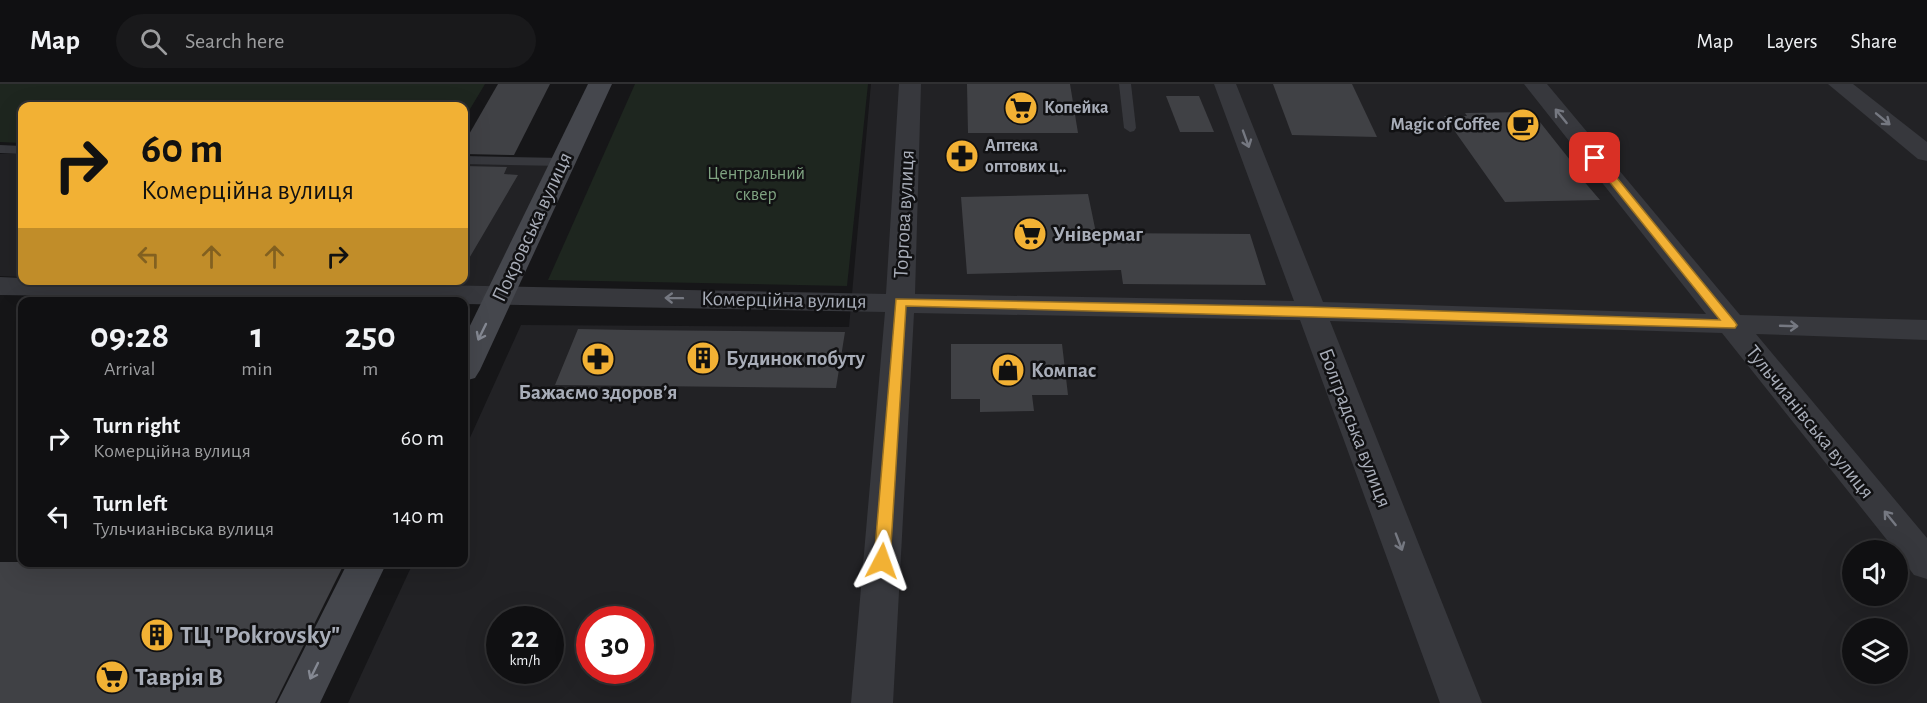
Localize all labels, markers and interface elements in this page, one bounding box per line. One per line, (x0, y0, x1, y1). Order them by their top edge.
search box (116, 14, 536, 68)
icon: search (137, 25, 170, 58)
text: Map (30, 27, 80, 55)
text: Search here (185, 30, 284, 52)
text: Map (1697, 31, 1733, 52)
text: Layers (1766, 31, 1817, 52)
text: Share (1850, 31, 1897, 52)
supermarket icon: Копейка (1003, 90, 1039, 126)
place label: Копейка (1044, 99, 1109, 117)
cafe icon: Magic of Coffee (1505, 107, 1541, 143)
one-way arrow (1555, 108, 1568, 124)
one-way arrow (1875, 112, 1891, 125)
place label: Magic of Coffee (1391, 116, 1500, 134)
icon: right (42, 126, 120, 204)
text: 60 m (141, 128, 223, 170)
one-way arrow (1241, 129, 1252, 148)
pin (1569, 132, 1620, 183)
place label: Аптека оптових ц‥ (985, 137, 1067, 176)
pharmacy icon: Аптека оптових ц‥ (944, 138, 980, 174)
icon: arrive (1578, 141, 1611, 174)
street label: Покровська вулиця (488, 149, 576, 305)
street label: Торгова вулиця (890, 149, 918, 279)
park label: Центральний сквер (707, 165, 805, 204)
text: Комерційна вулиця (141, 177, 354, 204)
supermarket icon: Універмаг (1012, 216, 1048, 252)
place label: Універмаг (1053, 224, 1143, 245)
icon: left (132, 240, 165, 273)
icon: ahead (195, 240, 228, 273)
icon: ahead (258, 240, 291, 273)
icon: right (321, 240, 354, 273)
street label: Комерційна вулиця (701, 288, 867, 312)
one-way arrow (664, 292, 684, 304)
text: 09:28 (90, 318, 169, 354)
text: 1 (250, 318, 263, 354)
text: 250 (345, 318, 396, 354)
one-way arrow (1778, 321, 1798, 332)
one-way arrow (476, 323, 488, 341)
building icon: Будинок побуту (685, 340, 721, 376)
pharmacy icon: Бажаємо здоровʼя (580, 341, 616, 377)
street label: Тульчианівська вулиця (1742, 341, 1878, 503)
street label: Болградська вулиця (1315, 346, 1395, 510)
place label: Будинок побуту (726, 348, 865, 369)
shop icon: Компас (990, 352, 1026, 388)
text: Arrival (104, 359, 155, 379)
text: min (241, 359, 272, 379)
text: m (362, 359, 378, 379)
place label: Компас (1031, 360, 1096, 381)
place label: Бажаємо здоровʼя (518, 382, 678, 403)
text: Turn right (93, 415, 180, 437)
icon: right (42, 422, 75, 455)
text: 60 m (401, 427, 444, 449)
text: Комерційна вулиця (93, 441, 251, 461)
text: Turn left (93, 493, 167, 515)
icon: left (42, 500, 75, 533)
text: 140 m (393, 505, 444, 527)
one-way arrow (1884, 511, 1897, 527)
text: Тульчианівська вулиця (93, 519, 274, 539)
position arrow (850, 529, 914, 593)
one-way arrow (1394, 532, 1405, 551)
map controls (1842, 540, 1908, 684)
button: sound (1842, 540, 1908, 606)
speed limit sign: 30 (576, 606, 654, 684)
building icon: ТЦ "Pokrovsky" (139, 617, 175, 653)
button: layers (1842, 618, 1908, 684)
place label: ТЦ "Pokrovsky" (180, 622, 340, 648)
text: 22 (511, 623, 539, 653)
text: km/h (510, 653, 540, 668)
supermarket icon: Таврія В (94, 659, 130, 695)
one-way arrow (307, 662, 319, 680)
place label: Таврія В (135, 664, 223, 690)

